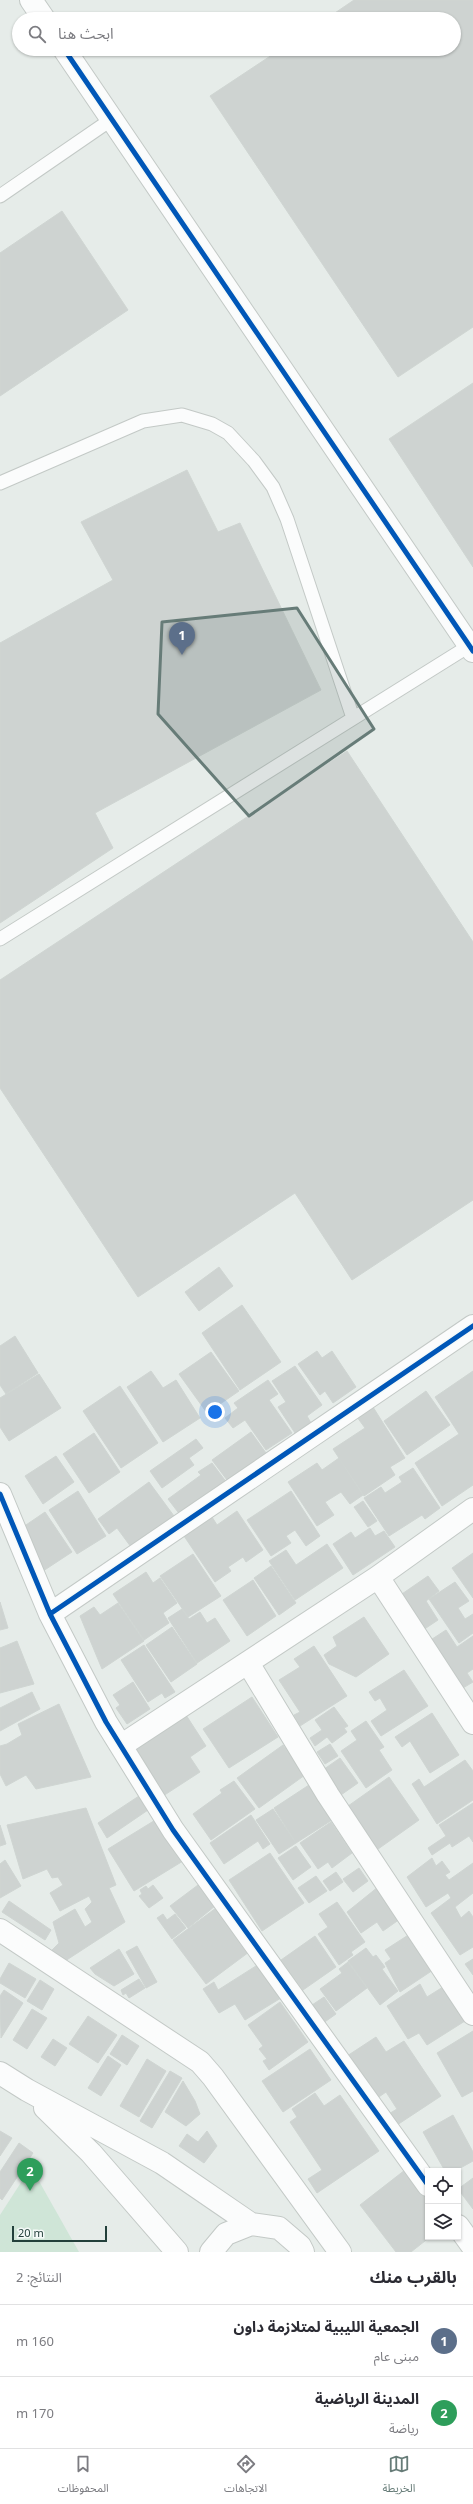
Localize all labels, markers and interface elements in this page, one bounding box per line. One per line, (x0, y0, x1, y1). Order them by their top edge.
search box (12, 12, 461, 56)
icon: search (26, 23, 48, 45)
text: ابحث هنا (58, 23, 114, 43)
pin: 1 (169, 622, 195, 655)
your location (205, 1402, 225, 1422)
pin: 2 (17, 2158, 43, 2191)
map controls (425, 2168, 461, 2240)
button: locate (425, 2168, 461, 2204)
button: layers (425, 2204, 461, 2240)
scale bar (12, 2224, 107, 2243)
text: 20 m (18, 2225, 44, 2240)
text: بالقرب منك (370, 2265, 457, 2288)
text: النتائج: 2 (16, 2268, 62, 2286)
text: الجمعية الليبية لمتلازمة داون (234, 2316, 419, 2336)
text: 160 m (16, 2332, 54, 2350)
text: 1 (440, 2332, 448, 2350)
text: مبنى عام (374, 2347, 419, 2365)
text: المدينة الرياضية (315, 2388, 419, 2408)
text: 170 m (16, 2404, 54, 2422)
text: 2 (440, 2404, 448, 2422)
text: رياضة (389, 2419, 419, 2437)
tab: المحفوظات (58, 2453, 109, 2500)
tab: الاتجاهات (224, 2453, 267, 2500)
tab: الخريطة (382, 2453, 415, 2500)

